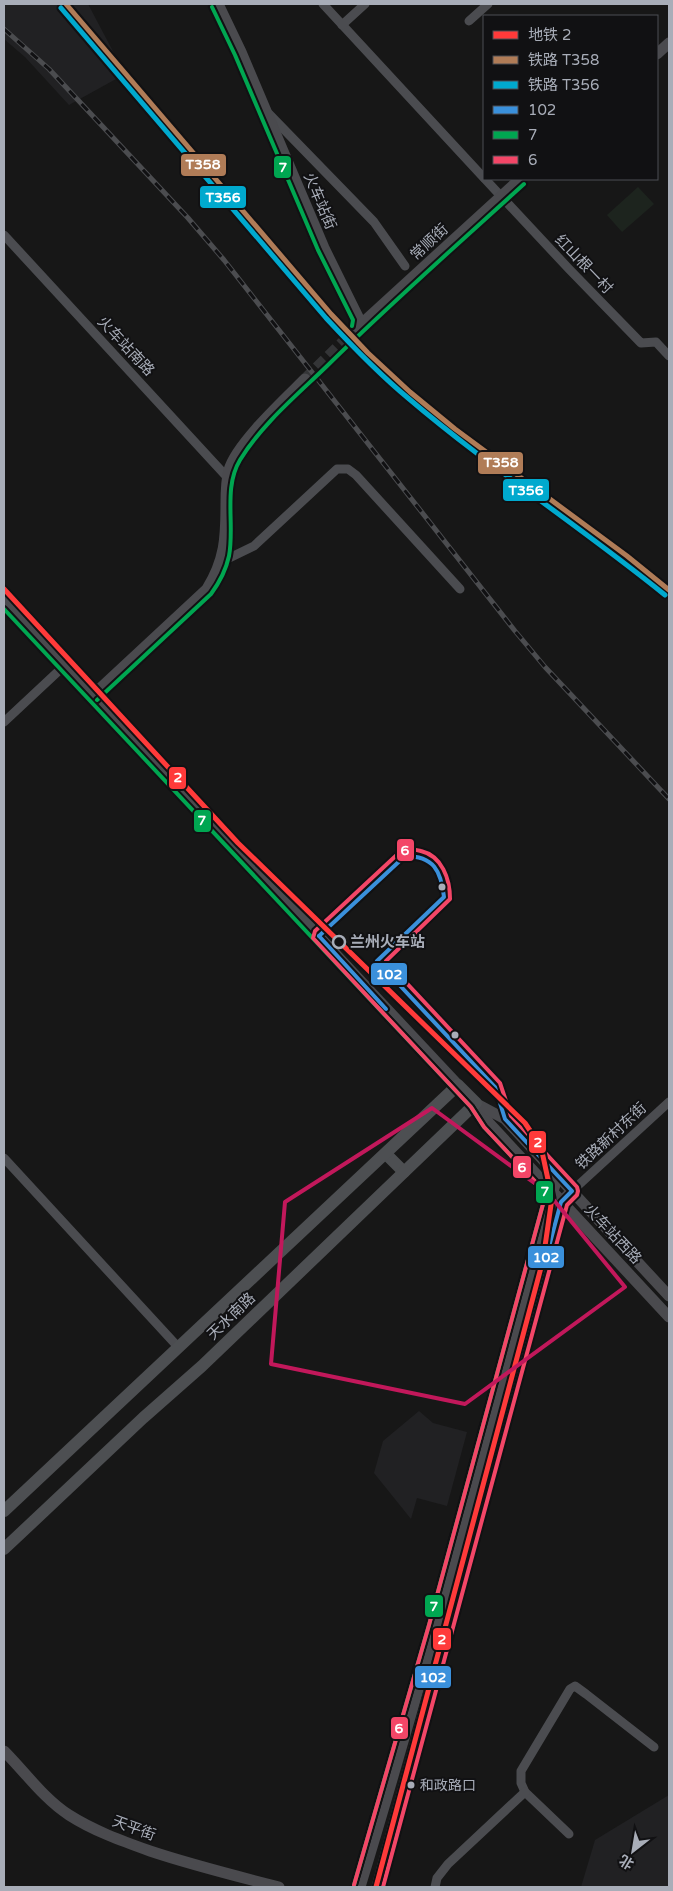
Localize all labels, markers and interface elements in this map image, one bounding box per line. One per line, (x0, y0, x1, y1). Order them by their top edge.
legend (483, 15, 658, 180)
text: 地铁 2 (528, 26, 571, 44)
text: 铁路 T358 (528, 51, 599, 69)
text: 铁路 T356 (528, 76, 599, 94)
text: 102 (528, 101, 556, 119)
text: 7 (528, 126, 537, 144)
text: 6 (528, 151, 537, 169)
line badge: T358 (180, 153, 227, 177)
line badge: 7 (273, 155, 292, 179)
text: T358 (185, 156, 221, 173)
text: 7 (279, 159, 288, 176)
street label: 火车站街 (300, 170, 340, 232)
line badge: T356 (199, 185, 247, 209)
text: T356 (205, 189, 241, 206)
street label: 常顺街 (406, 220, 452, 264)
street label: 红山根一村 (551, 231, 617, 297)
street label: 火车站南路 (94, 312, 158, 380)
line badge: T358 (477, 451, 524, 475)
text: T358 (483, 454, 519, 471)
line badge: T356 (502, 478, 550, 502)
text: T356 (508, 482, 544, 499)
line badge: 2 (168, 766, 187, 790)
text: 2 (174, 769, 183, 786)
line badge: 7 (193, 809, 212, 833)
text: 7 (198, 812, 207, 829)
line badge: 6 (396, 838, 415, 862)
text: 6 (401, 842, 410, 859)
unlabelled marker (437, 882, 447, 892)
place label: 兰州火车站 (350, 933, 425, 951)
marker: 兰州火车站 (332, 935, 346, 949)
line badge: 102 (370, 962, 408, 986)
text: 102 (376, 966, 402, 983)
unlabelled marker (450, 1030, 460, 1040)
street label: 铁路新村东街 (572, 1099, 650, 1173)
line badge: 2 (528, 1130, 547, 1154)
text: 2 (534, 1134, 543, 1151)
line badge: 6 (512, 1155, 532, 1179)
text: 6 (518, 1159, 527, 1176)
line badge: 7 (535, 1180, 554, 1204)
text: 7 (541, 1183, 550, 1200)
street label: 火车站西路 (581, 1200, 645, 1268)
line badge: 102 (527, 1245, 565, 1269)
text: 102 (533, 1249, 559, 1266)
street label: 天水南路 (203, 1289, 259, 1343)
line badge: 7 (424, 1594, 444, 1618)
text: 7 (430, 1598, 439, 1615)
line badge: 2 (432, 1627, 452, 1651)
text: 2 (438, 1631, 447, 1648)
line badge: 102 (414, 1665, 452, 1689)
text: 102 (420, 1669, 446, 1686)
line badge: 6 (390, 1716, 409, 1740)
text: 6 (395, 1720, 404, 1737)
place label: 和政路口 (420, 1777, 476, 1794)
marker: 和政路口 (406, 1780, 416, 1790)
street label: 天平街 (110, 1812, 158, 1844)
north arrow (608, 1826, 658, 1876)
text: 北 (616, 1851, 637, 1873)

